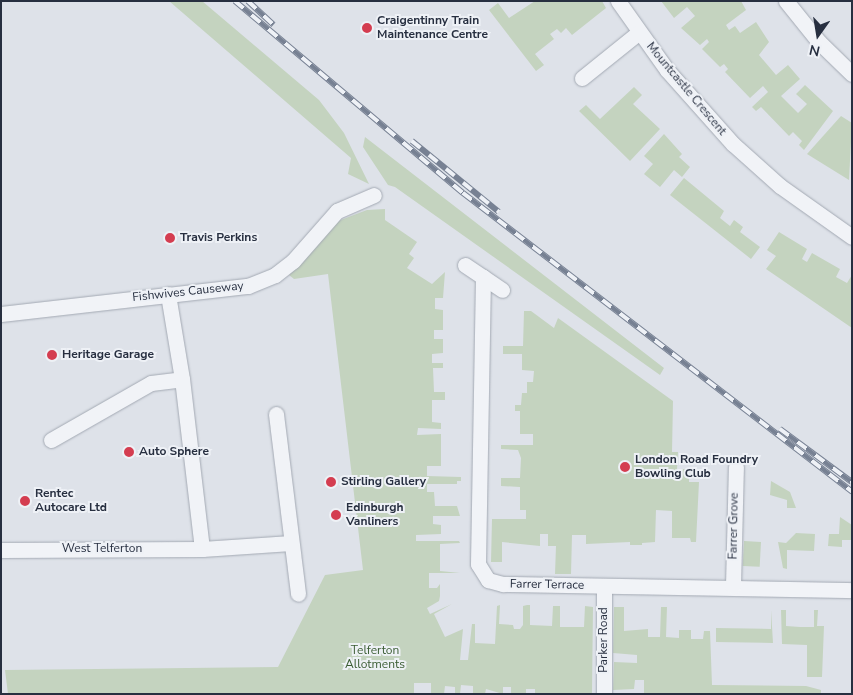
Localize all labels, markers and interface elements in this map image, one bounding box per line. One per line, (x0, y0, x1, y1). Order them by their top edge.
north arrow (793, 10, 843, 60)
place label: Craigentinny Train Maintenance Centre (377, 14, 488, 42)
marker: Craigentinny Train Maintenance Centre (361, 22, 373, 34)
street label: Mountcastle Crescent (643, 40, 729, 138)
text: N (807, 40, 822, 61)
place label: Travis Perkins (180, 231, 257, 245)
marker: Travis Perkins (164, 232, 176, 244)
street label: Fishwives Causeway (132, 279, 244, 305)
place label: Heritage Garage (62, 348, 154, 362)
marker: Heritage Garage (46, 349, 58, 361)
place label: Auto Sphere (139, 445, 209, 459)
marker: Auto Sphere (123, 446, 135, 458)
place label: London Road Foundry Bowling Club (635, 453, 758, 481)
marker: London Road Foundry Bowling Club (619, 461, 631, 473)
place label: Stirling Gallery (341, 475, 426, 489)
marker: Stirling Gallery (325, 476, 337, 488)
place label: Rentec Autocare Ltd (35, 487, 107, 515)
street label: Farrer Grove (726, 492, 742, 560)
marker: Rentec Autocare Ltd (19, 495, 31, 507)
place label: Edinburgh Vanliners (346, 501, 403, 529)
marker: Edinburgh Vanliners (330, 509, 342, 521)
street label: West Telferton (62, 542, 142, 556)
street label: Farrer Terrace (510, 577, 584, 593)
street label: Parker Road (597, 607, 611, 673)
park label: Telferton Allotments (345, 644, 405, 672)

